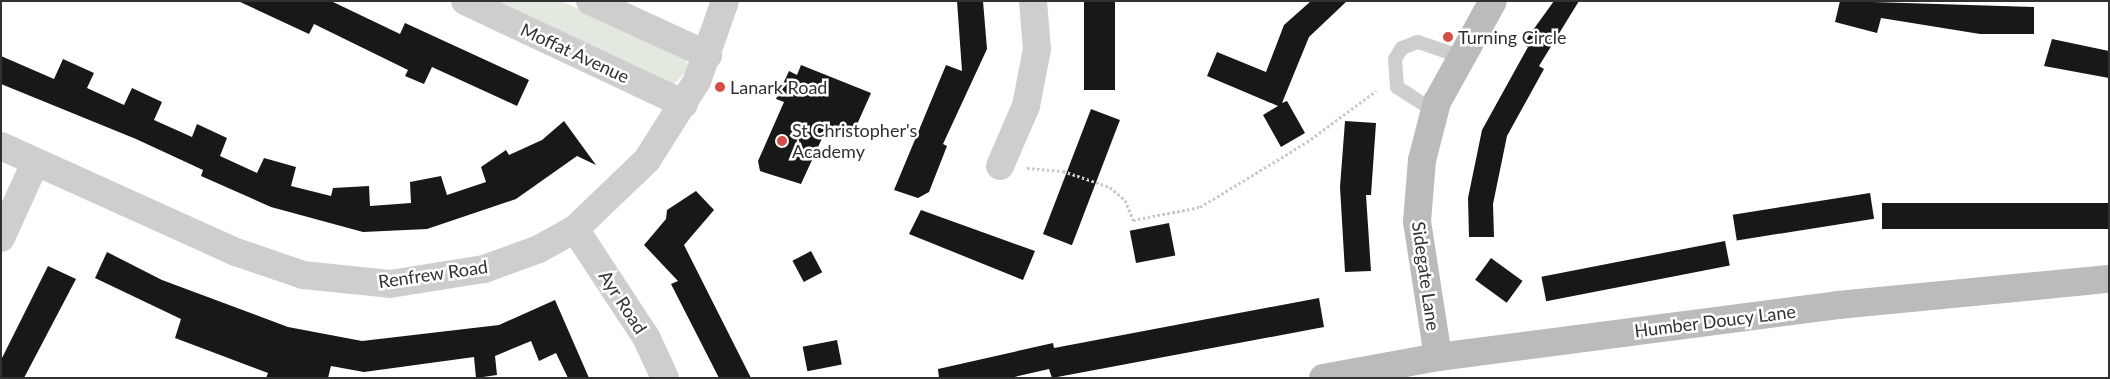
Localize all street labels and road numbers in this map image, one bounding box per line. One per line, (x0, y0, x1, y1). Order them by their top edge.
street label: Moffat Avenue (517, 18, 633, 88)
street label: Sidegate Lane (1408, 220, 1444, 332)
street label: Renfrew Road (377, 256, 489, 292)
street label: Ayr Road (594, 266, 652, 338)
street label: Humber Doucy Lane (1633, 300, 1797, 342)

